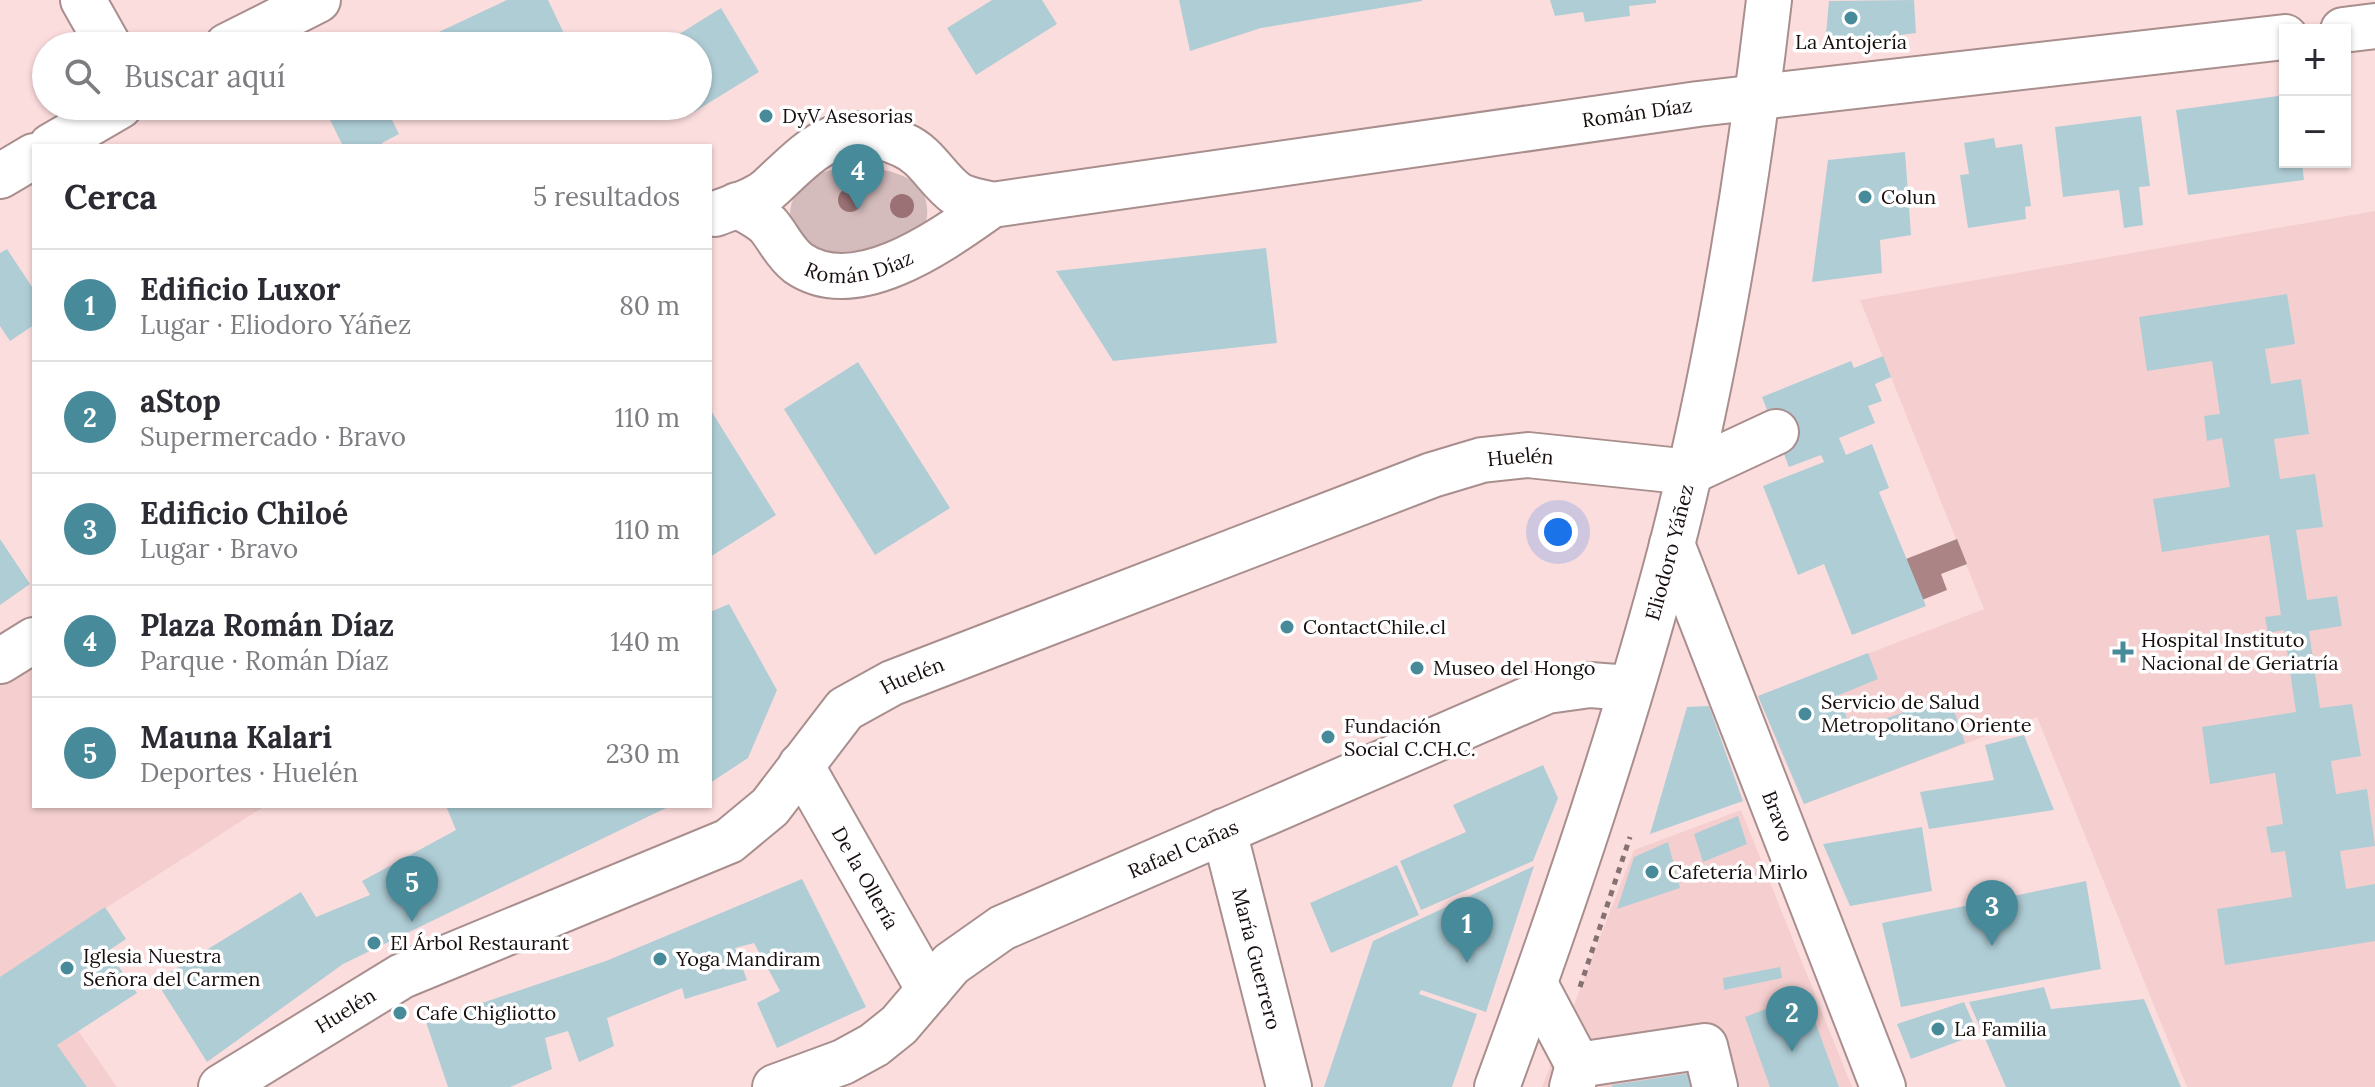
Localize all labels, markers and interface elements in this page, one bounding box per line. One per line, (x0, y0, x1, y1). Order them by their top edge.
marker: La Antojería (1842, 9, 1860, 27)
map controls (2279, 24, 2351, 168)
button: + (2279, 24, 2351, 96)
place label: La Antojería (1795, 29, 1907, 54)
search box (32, 32, 712, 120)
icon: search (60, 54, 104, 98)
text: Buscar aquí (124, 57, 285, 95)
street label: Román Díaz (1580, 92, 1694, 132)
button: − (2279, 96, 2351, 168)
place label: DyV Asesorias (782, 103, 913, 128)
marker: DyV Asesorias (757, 107, 775, 125)
pin: 4 (832, 144, 884, 210)
text: Cerca (64, 175, 157, 218)
text: 5 resultados (533, 180, 680, 213)
place label: Colun (1881, 184, 1936, 209)
marker: Colun (1856, 188, 1874, 206)
street label: Román Díaz (801, 244, 917, 288)
text: Edificio Luxor (140, 270, 340, 308)
text: 1 (85, 289, 95, 322)
text: 80 m (619, 289, 680, 322)
text: Lugar · Eliodoro Yáñez (140, 308, 411, 341)
text: aStop (140, 382, 221, 420)
text: 2 (83, 401, 97, 434)
text: 110 m (615, 401, 680, 434)
text: Supermercado · Bravo (140, 420, 406, 453)
street label: Huelén (1486, 442, 1555, 471)
street label: Eliodoro Yáñez (1639, 482, 1698, 623)
text: Edificio Chiloé (140, 494, 348, 532)
your location (1538, 512, 1578, 552)
text: 3 (83, 513, 97, 546)
text: 110 m (615, 513, 680, 546)
text: Lugar · Bravo (140, 532, 298, 565)
text: Plaza Román Díaz (140, 606, 394, 644)
place label: ContactChile.cl (1303, 614, 1446, 639)
marker: ContactChile.cl (1278, 618, 1296, 636)
text: 4 (83, 625, 97, 658)
text: 140 m (610, 625, 680, 658)
place label: Hospital Instituto Nacional de Geriatría (2141, 627, 2339, 675)
marker: Hospital Instituto Nacional de Geriatría (2112, 641, 2134, 663)
text: Parque · Román Díaz (140, 644, 389, 677)
street label: Huelén (875, 651, 947, 699)
place label: Museo del Hongo (1433, 655, 1595, 680)
marker: Museo del Hongo (1408, 659, 1426, 677)
place label: Servicio de Salud Metropolitano Oriente (1821, 689, 2032, 737)
marker: Servicio de Salud Metropolitano Oriente (1796, 705, 1814, 723)
place label: Fundación Social C.CH.C. (1344, 713, 1476, 761)
text: Mauna Kalari (140, 718, 332, 756)
marker: Fundación Social C.CH.C. (1319, 728, 1337, 746)
text: 5 (83, 737, 97, 770)
text: 230 m (606, 737, 680, 770)
text: Deportes · Huelén (140, 756, 358, 789)
street label: Bravo (1757, 787, 1799, 845)
street label: Rafael Cañas (1124, 814, 1242, 884)
street label: De la Ollería (827, 822, 905, 934)
pin: 5 (386, 856, 438, 922)
place label: Cafetería Mirlo (1668, 859, 1808, 884)
marker: Cafetería Mirlo (1643, 863, 1661, 881)
pin: 3 (1966, 880, 2018, 946)
street label: María Guerrero (1227, 886, 1287, 1032)
pin: 1 (1441, 897, 1493, 963)
place label: El Árbol Restaurant (390, 930, 569, 955)
marker: El Árbol Restaurant (365, 934, 383, 952)
place label: Iglesia Nuestra Señora del Carmen (83, 943, 260, 991)
place label: Yoga Mandiram (675, 946, 821, 971)
marker: Yoga Mandiram (651, 950, 669, 968)
marker: Iglesia Nuestra Señora del Carmen (58, 959, 76, 977)
street label: Huelén (310, 982, 380, 1038)
pin: 2 (1766, 986, 1818, 1052)
place label: Cafe Chigliotto (416, 1000, 556, 1025)
marker: Cafe Chigliotto (391, 1004, 409, 1022)
place label: La Familia (1954, 1016, 2047, 1041)
marker: La Familia (1929, 1020, 1947, 1038)

